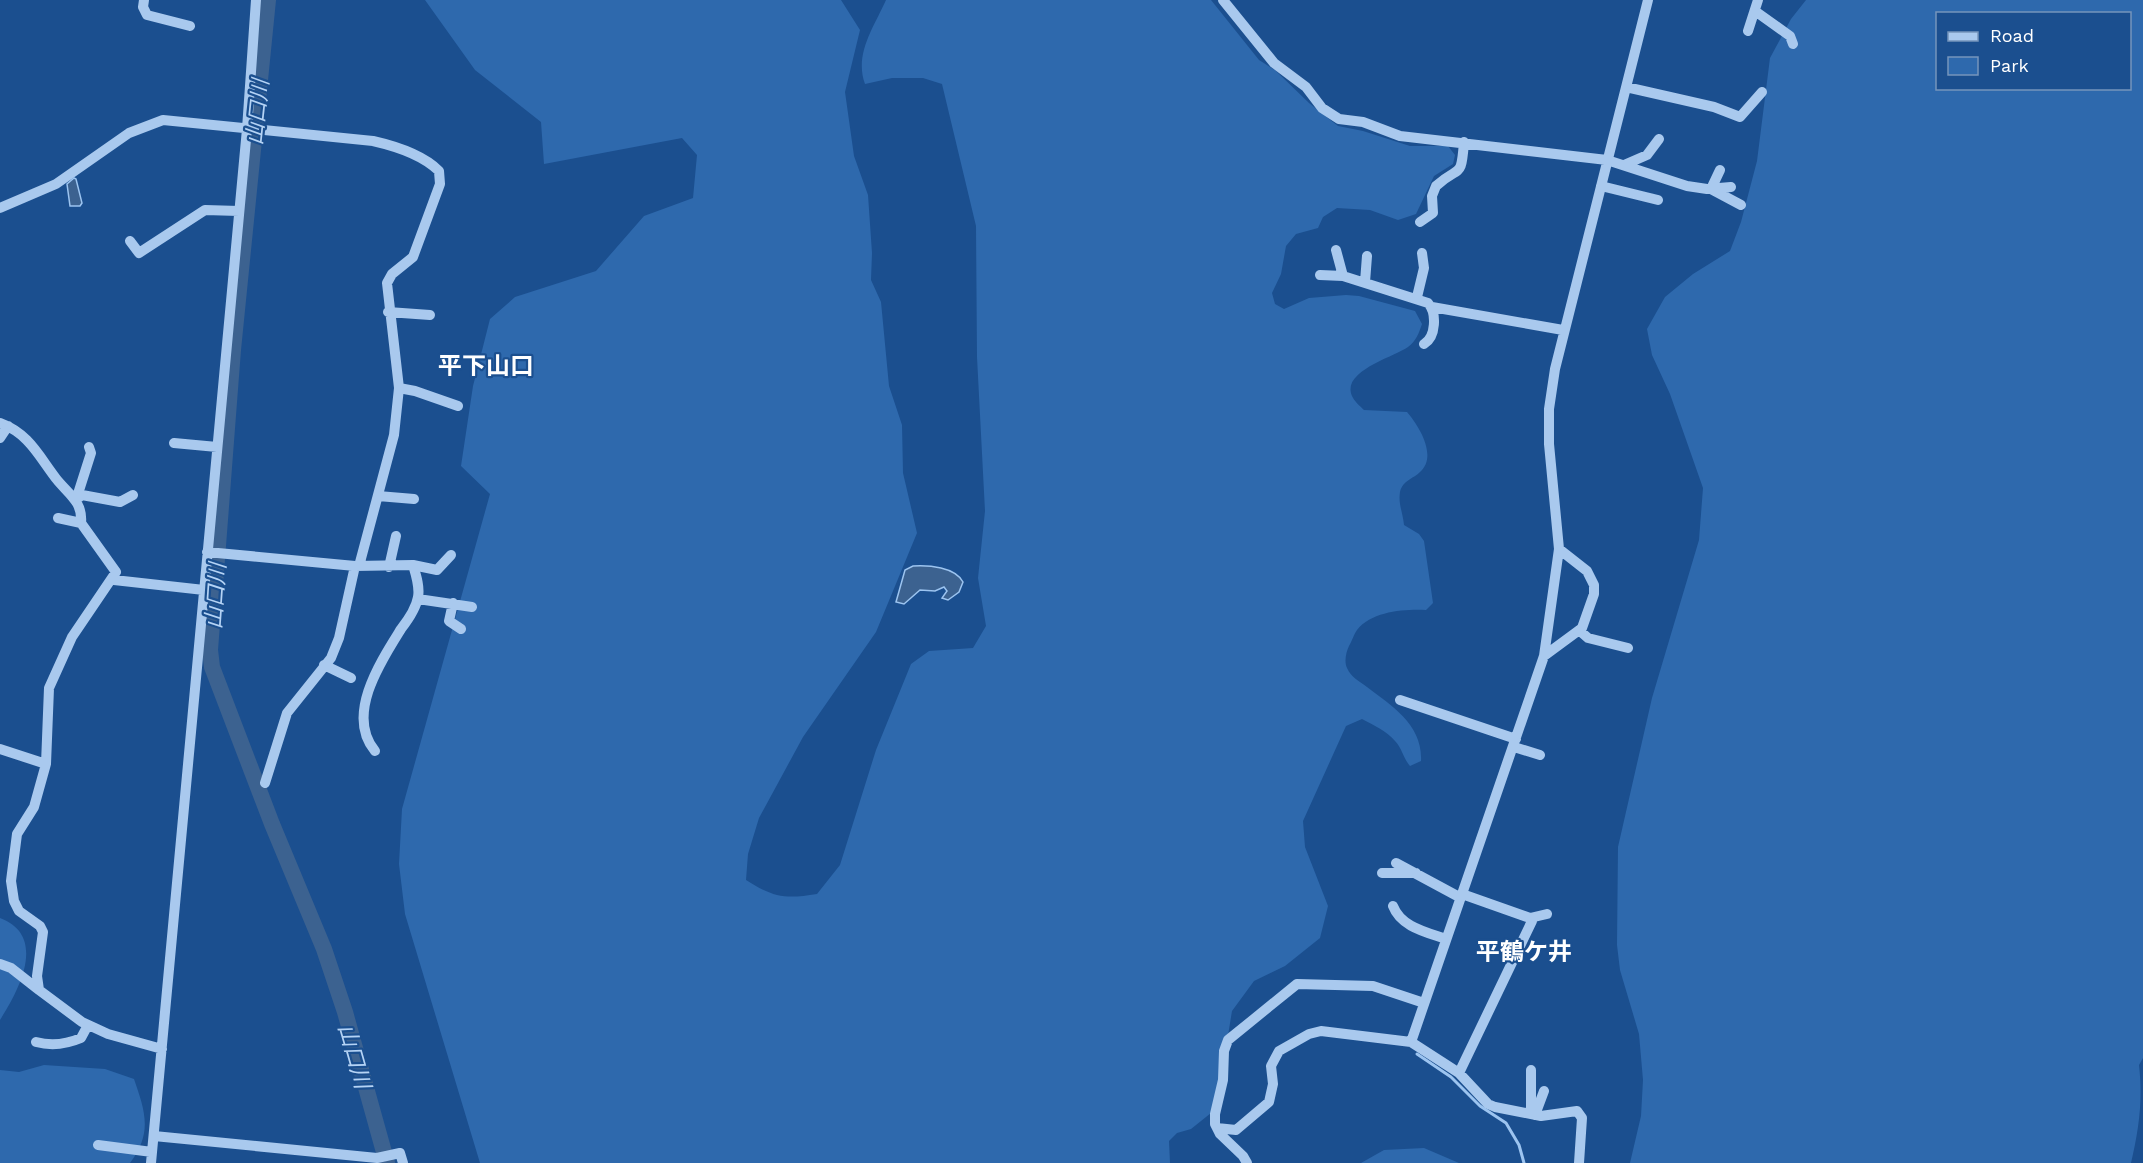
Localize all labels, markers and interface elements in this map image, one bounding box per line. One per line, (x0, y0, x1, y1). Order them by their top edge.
legend (1936, 12, 2131, 90)
text: Road (1990, 25, 2034, 46)
text: Park (1990, 55, 2029, 76)
water label: 山口川 (242, 76, 274, 146)
district label: 平下山口 (438, 352, 534, 380)
water label: 山口川 (201, 560, 230, 630)
district label: 平鶴ケ井 (1476, 938, 1572, 966)
water label: 山口川 (333, 1021, 376, 1093)

